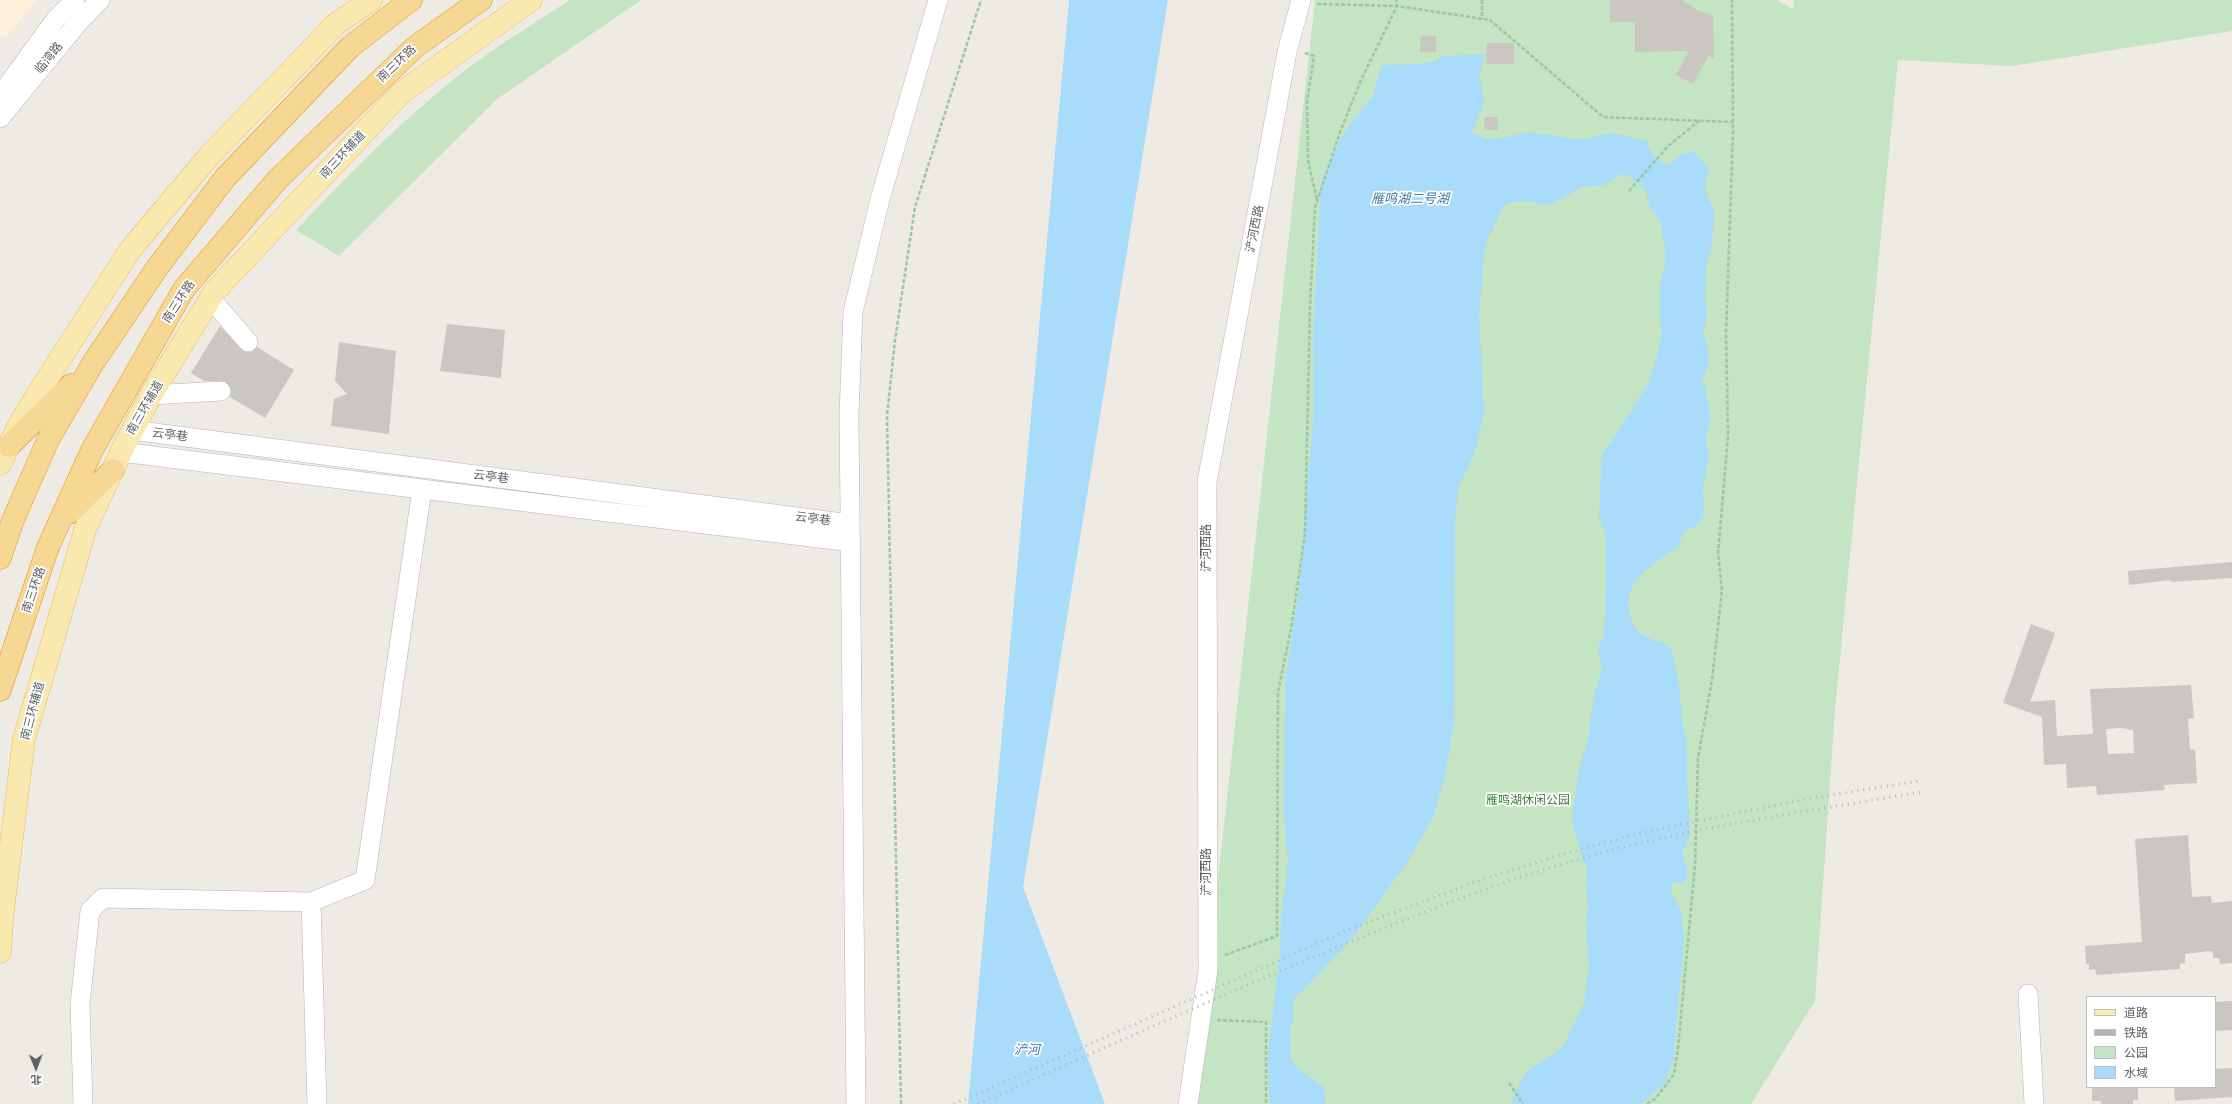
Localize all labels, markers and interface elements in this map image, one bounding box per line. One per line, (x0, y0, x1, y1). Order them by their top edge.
street label: 临湾路 (32, 39, 66, 77)
street label: 南三环路 (375, 42, 419, 86)
street label: 南三环辅道 (317, 128, 369, 182)
water label: 雁鸣湖二号湖 (1371, 191, 1449, 207)
street label: 浐河西路 (1243, 204, 1267, 254)
street label: 南三环路 (160, 278, 198, 326)
street label: 南三环辅道 (124, 378, 166, 438)
street label: 云亭巷 (151, 426, 189, 444)
street label: 云亭巷 (472, 468, 510, 486)
street label: 云亭巷 (794, 510, 832, 528)
street label: 浐河西路 (1200, 524, 1214, 572)
street label: 南三环路 (19, 565, 49, 615)
street label: 南三环辅道 (18, 680, 48, 742)
park label: 雁鸣湖休闲公园 (1486, 794, 1570, 808)
street label: 浐河西路 (1200, 848, 1214, 896)
legend (2086, 996, 2216, 1088)
text: 道路 (2124, 1004, 2148, 1021)
text: 铁路 (2124, 1024, 2148, 1041)
water label: 浐河 (1014, 1042, 1040, 1058)
text: 公园 (2124, 1044, 2148, 1061)
north arrow (16, 1048, 56, 1088)
text: 水域 (2124, 1064, 2148, 1081)
text: 北 (31, 1073, 42, 1088)

